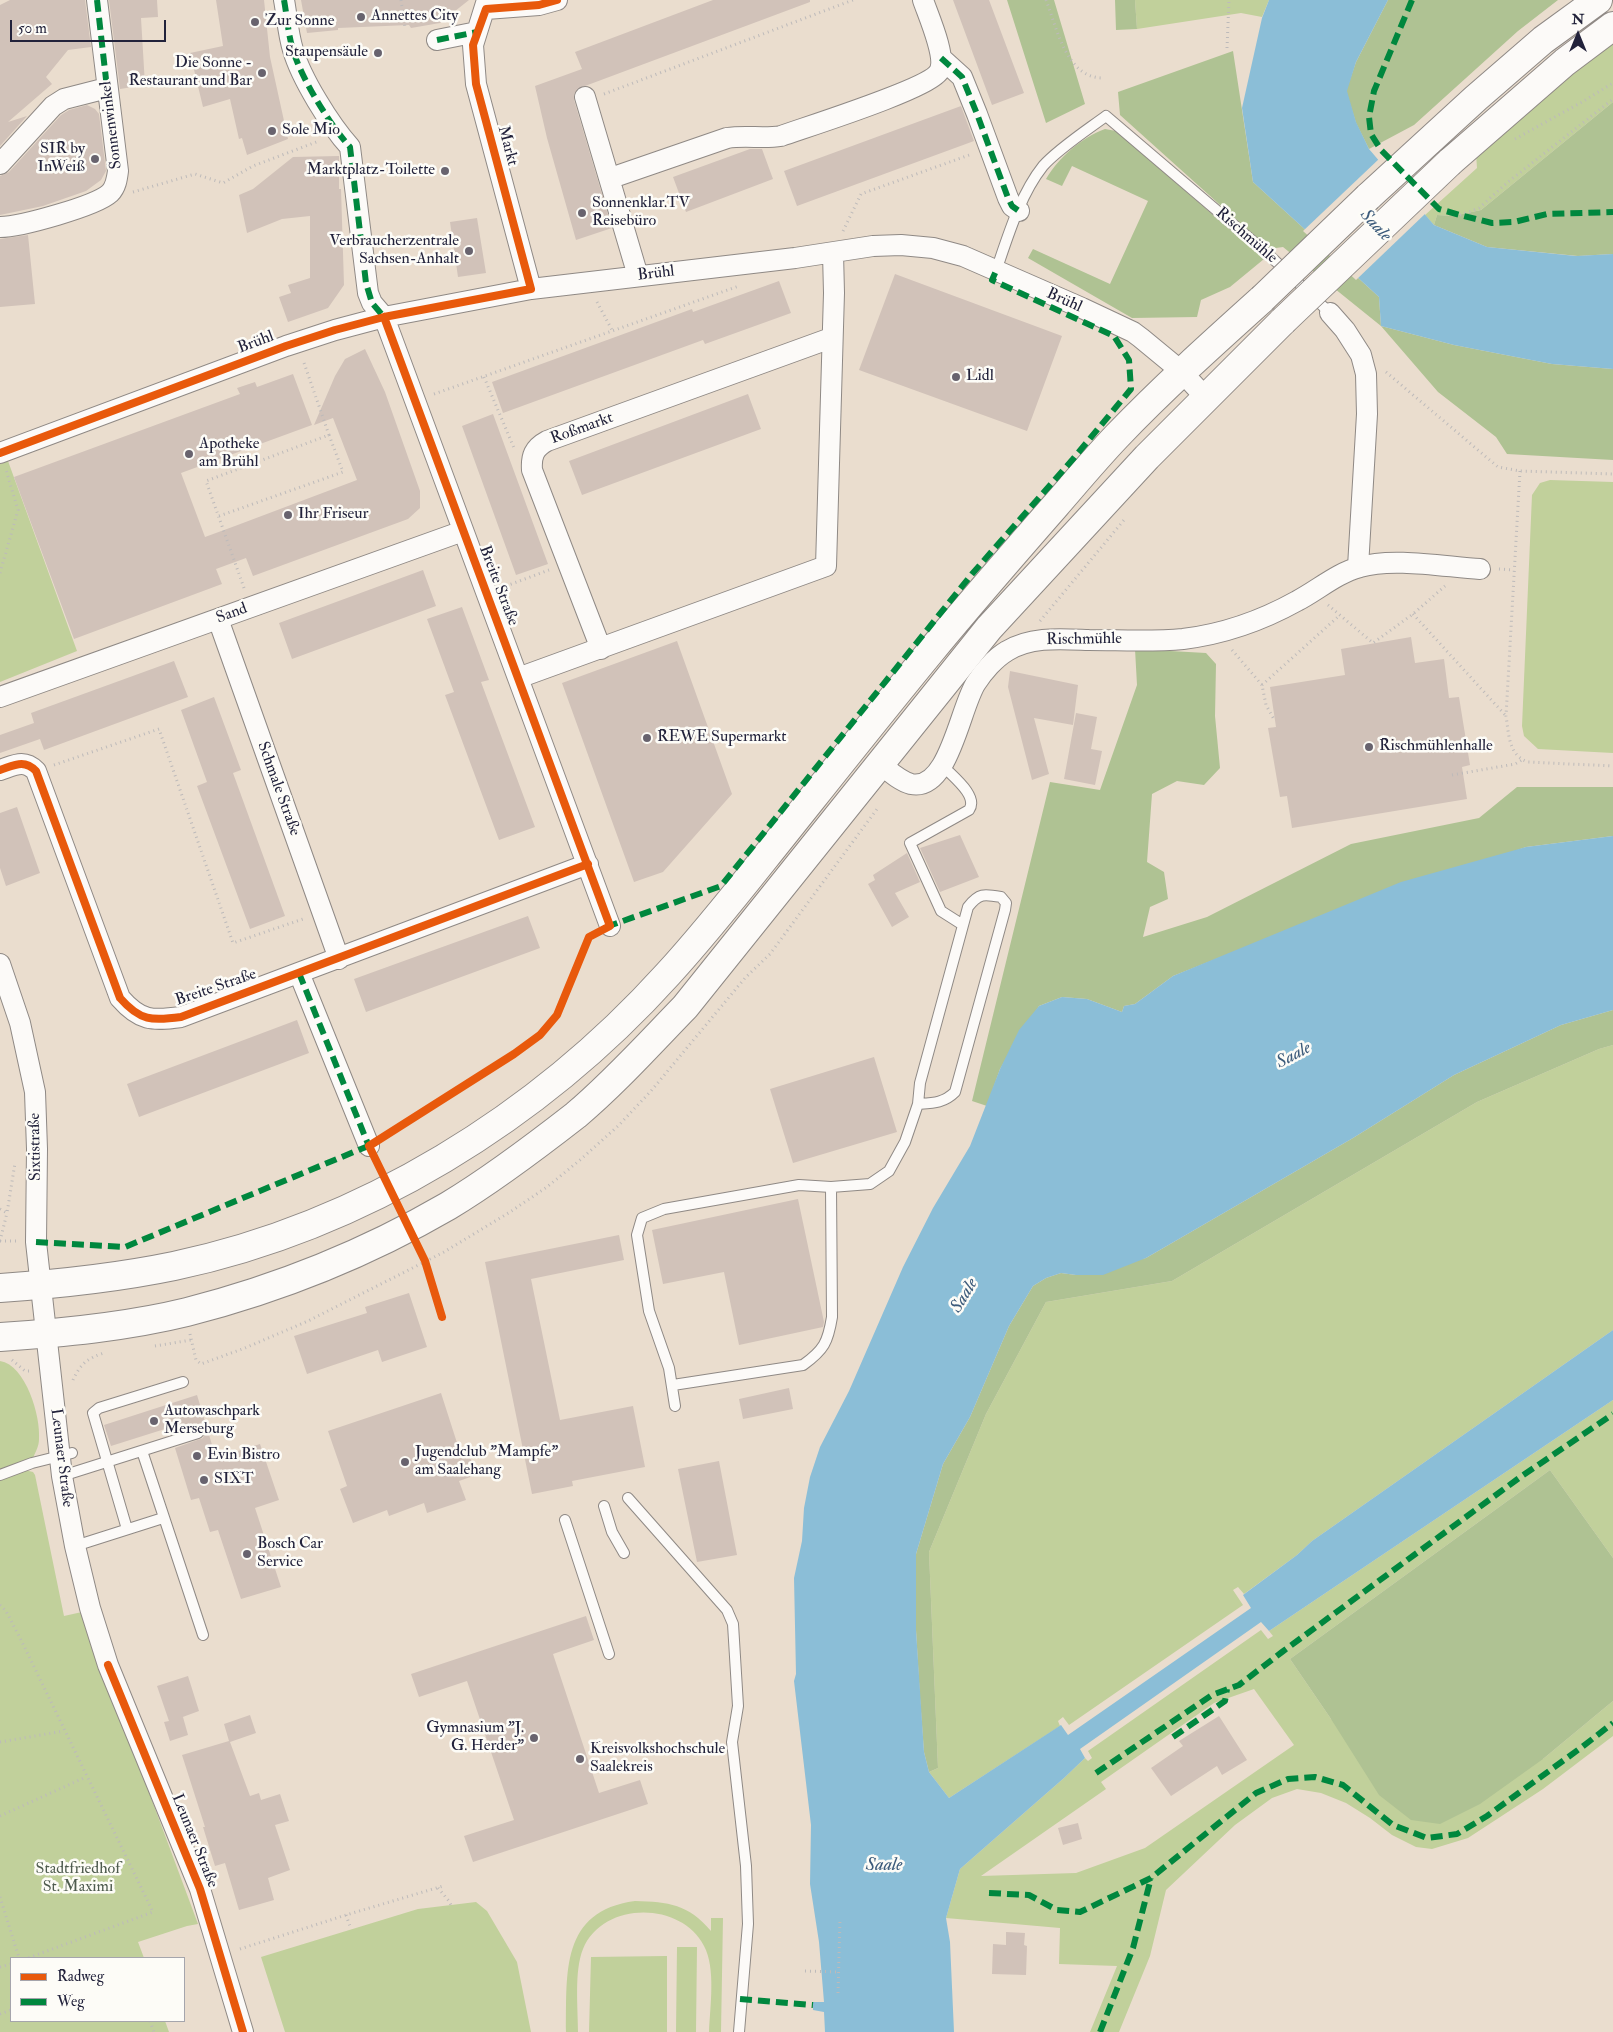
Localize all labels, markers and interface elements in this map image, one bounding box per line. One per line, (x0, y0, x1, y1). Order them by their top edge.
place label: Annettes City (371, 7, 458, 27)
scale bar (12, 10, 169, 42)
north arrow (1553, 10, 1603, 60)
marker: Annettes City (355, 11, 367, 23)
text: N (1572, 11, 1584, 28)
place label: Zur Sonne (265, 12, 334, 32)
marker: Zur Sonne (249, 16, 261, 28)
text: 50 m (18, 19, 47, 38)
place label: Staupensäule (285, 43, 368, 63)
marker: Staupensäule (372, 47, 384, 59)
place label: Die Sonne - Restaurant und Bar (128, 54, 252, 92)
marker: Die Sonne - Restaurant und Bar (256, 67, 268, 79)
street label: Sonnenwinkel (97, 80, 127, 170)
place label: Sole Mio (282, 121, 340, 141)
street label: Markt (492, 124, 522, 168)
marker: Sole Mio (266, 125, 278, 137)
place label: SIR by InWeiß (38, 140, 85, 178)
marker: SIR by InWeiß (89, 153, 101, 165)
place label: Marktplatz-Toilette (307, 161, 435, 181)
marker: Marktplatz-Toilette (439, 165, 451, 177)
place label: Sonnenklar.TV Reisebüro (592, 194, 690, 232)
street label: Rischmühle (1211, 204, 1281, 268)
water label: Saale (1355, 205, 1395, 247)
marker: Sonnenklar.TV Reisebüro (576, 207, 588, 219)
place label: Verbraucherzentrale Sachsen-Anhalt (329, 232, 459, 270)
marker: Verbraucherzentrale Sachsen-Anhalt (463, 245, 475, 257)
street label: Brühl (636, 262, 676, 286)
street label: Brühl (1043, 285, 1085, 317)
street label: Brühl (235, 327, 277, 359)
place label: Lidl (966, 367, 994, 387)
marker: Lidl (950, 371, 962, 383)
street label: Roßmarkt (548, 409, 616, 449)
place label: Apotheke am Brühl (199, 435, 259, 473)
marker: Apotheke am Brühl (183, 448, 195, 460)
place label: Ihr Friseur (298, 505, 368, 525)
marker: Ihr Friseur (282, 509, 294, 521)
street label: Breite Straße (474, 543, 522, 629)
street label: Sand (214, 600, 250, 628)
street label: Rischmühle (1046, 630, 1122, 650)
place label: REWE Supermarkt (657, 728, 786, 748)
marker: REWE Supermarkt (641, 732, 653, 744)
place label: Rischmühlenhalle (1379, 737, 1493, 757)
street label: Schmale Straße (252, 739, 304, 839)
marker: Rischmühlenhalle (1363, 741, 1375, 753)
street label: Breite Straße (173, 965, 259, 1011)
water label: Saale (1273, 1038, 1315, 1074)
street label: Sixtistraße (26, 1113, 46, 1181)
water label: Saale (946, 1275, 984, 1317)
place label: Autowaschpark Merseburg (164, 1402, 260, 1440)
street label: Leunaer Straße (45, 1408, 77, 1508)
marker: Autowaschpark Merseburg (148, 1415, 160, 1427)
place label: Jugendclub "Mampfe" am Saalehang (415, 1443, 558, 1481)
place label: Evin Bistro (207, 1446, 280, 1466)
marker: Evin Bistro (191, 1450, 203, 1462)
marker: Jugendclub "Mampfe" am Saalehang (399, 1456, 411, 1468)
place label: SIXT (214, 1470, 254, 1490)
marker: SIXT (198, 1474, 210, 1486)
place label: Bosch Car Service (257, 1535, 323, 1573)
marker: Bosch Car Service (241, 1548, 253, 1560)
place label: Gymnasium "J. G. Herder" (426, 1719, 524, 1757)
marker: Gymnasium "J. G. Herder" (528, 1732, 540, 1744)
place label: Kreisvolkshochschule Saalekreis (590, 1740, 725, 1778)
marker: Kreisvolkshochschule Saalekreis (574, 1753, 586, 1765)
street label: Leunaer Straße (166, 1791, 222, 1891)
water label: Saale (866, 1855, 902, 1877)
park label: Stadtfriedhof St. Maximi (36, 1860, 120, 1898)
legend (10, 1957, 185, 2022)
text: Radweg (57, 1967, 104, 1986)
text: Weg (57, 1992, 85, 2011)

